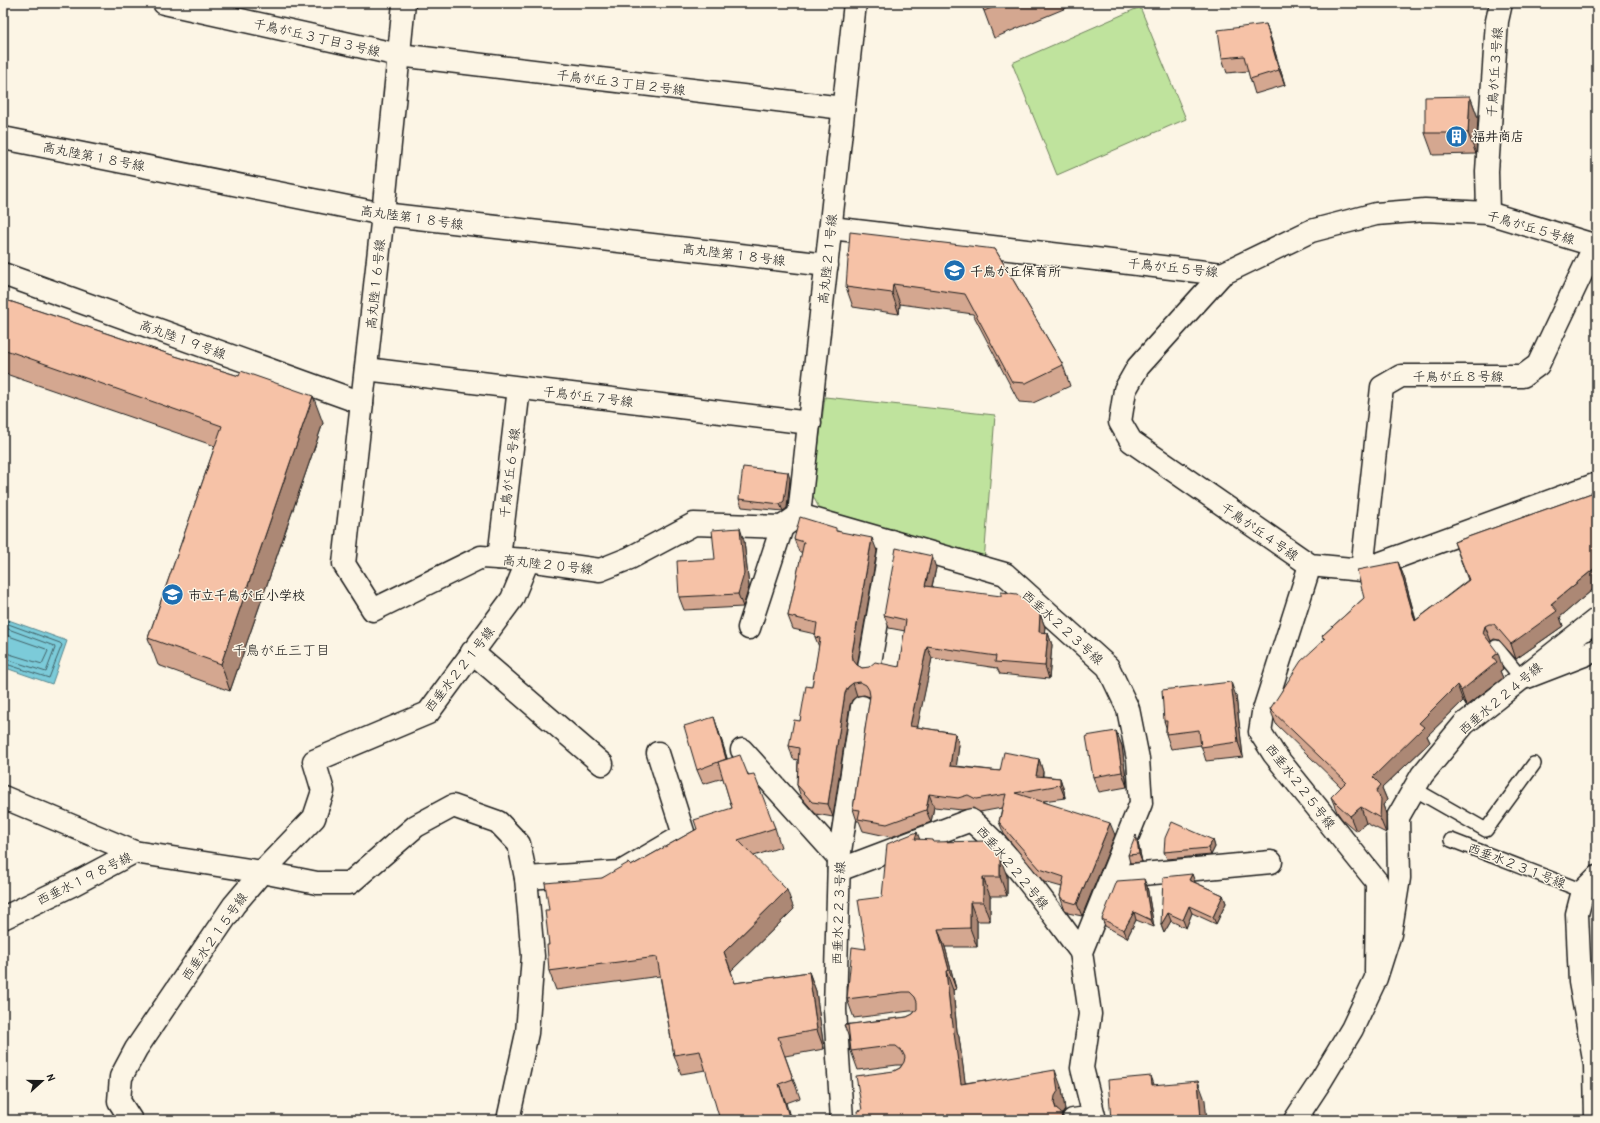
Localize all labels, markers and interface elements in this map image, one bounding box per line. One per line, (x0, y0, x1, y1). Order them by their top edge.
street label: 千鳥が丘３丁目３号線 (252, 14, 383, 61)
street label: 千鳥が丘３号線 (1482, 25, 1506, 118)
street label: 千鳥が丘３丁目２号線 (555, 65, 688, 99)
building icon: 福井商店 (1443, 123, 1469, 149)
place label: 福井商店 (1472, 127, 1524, 145)
street label: 高丸陸第１８号線 (41, 137, 148, 175)
street label: 高丸陸第１８号線 (359, 201, 466, 233)
street label: 千鳥が丘５号線 (1485, 206, 1578, 248)
street label: 高丸陸２１号線 (813, 212, 841, 305)
street label: 高丸陸１６号線 (361, 237, 389, 330)
street label: 高丸陸第１８号線 (681, 239, 788, 269)
street label: 千鳥が丘５号線 (1127, 253, 1220, 281)
school or university icon: 千鳥が丘保育所 (942, 258, 968, 284)
place label: 千鳥が丘保育所 (970, 262, 1061, 280)
street label: 高丸陸１９号線 (137, 315, 230, 363)
street label: 千鳥が丘８号線 (1412, 367, 1504, 385)
street label: 千鳥が丘７号線 (542, 382, 635, 411)
street label: 千鳥が丘６号線 (495, 426, 524, 519)
street label: 千鳥が丘４号線 (1218, 498, 1303, 565)
street label: 高丸陸２０号線 (502, 550, 595, 578)
school or university icon: 市立千鳥が丘小学校 (160, 582, 186, 608)
place label: 市立千鳥が丘小学校 (188, 586, 305, 604)
street label: 西垂水２２３号線 (1018, 586, 1108, 669)
street label: 西垂水２２１号線 (420, 622, 499, 716)
district label: 千鳥が丘三丁目 (232, 640, 330, 659)
street label: 西垂水２２４号線 (1454, 657, 1546, 738)
street label: 西垂水２２５号線 (1262, 739, 1341, 833)
street label: 西垂水２２２号線 (973, 821, 1054, 913)
street label: 西垂水２３１号線 (1465, 838, 1570, 892)
street label: 西垂水１９８号線 (33, 847, 136, 909)
street label: 西垂水２２３号線 (827, 860, 849, 965)
street label: 西垂水２１５号線 (177, 887, 252, 984)
north arrow (22, 1061, 62, 1101)
text: N (44, 1072, 59, 1083)

